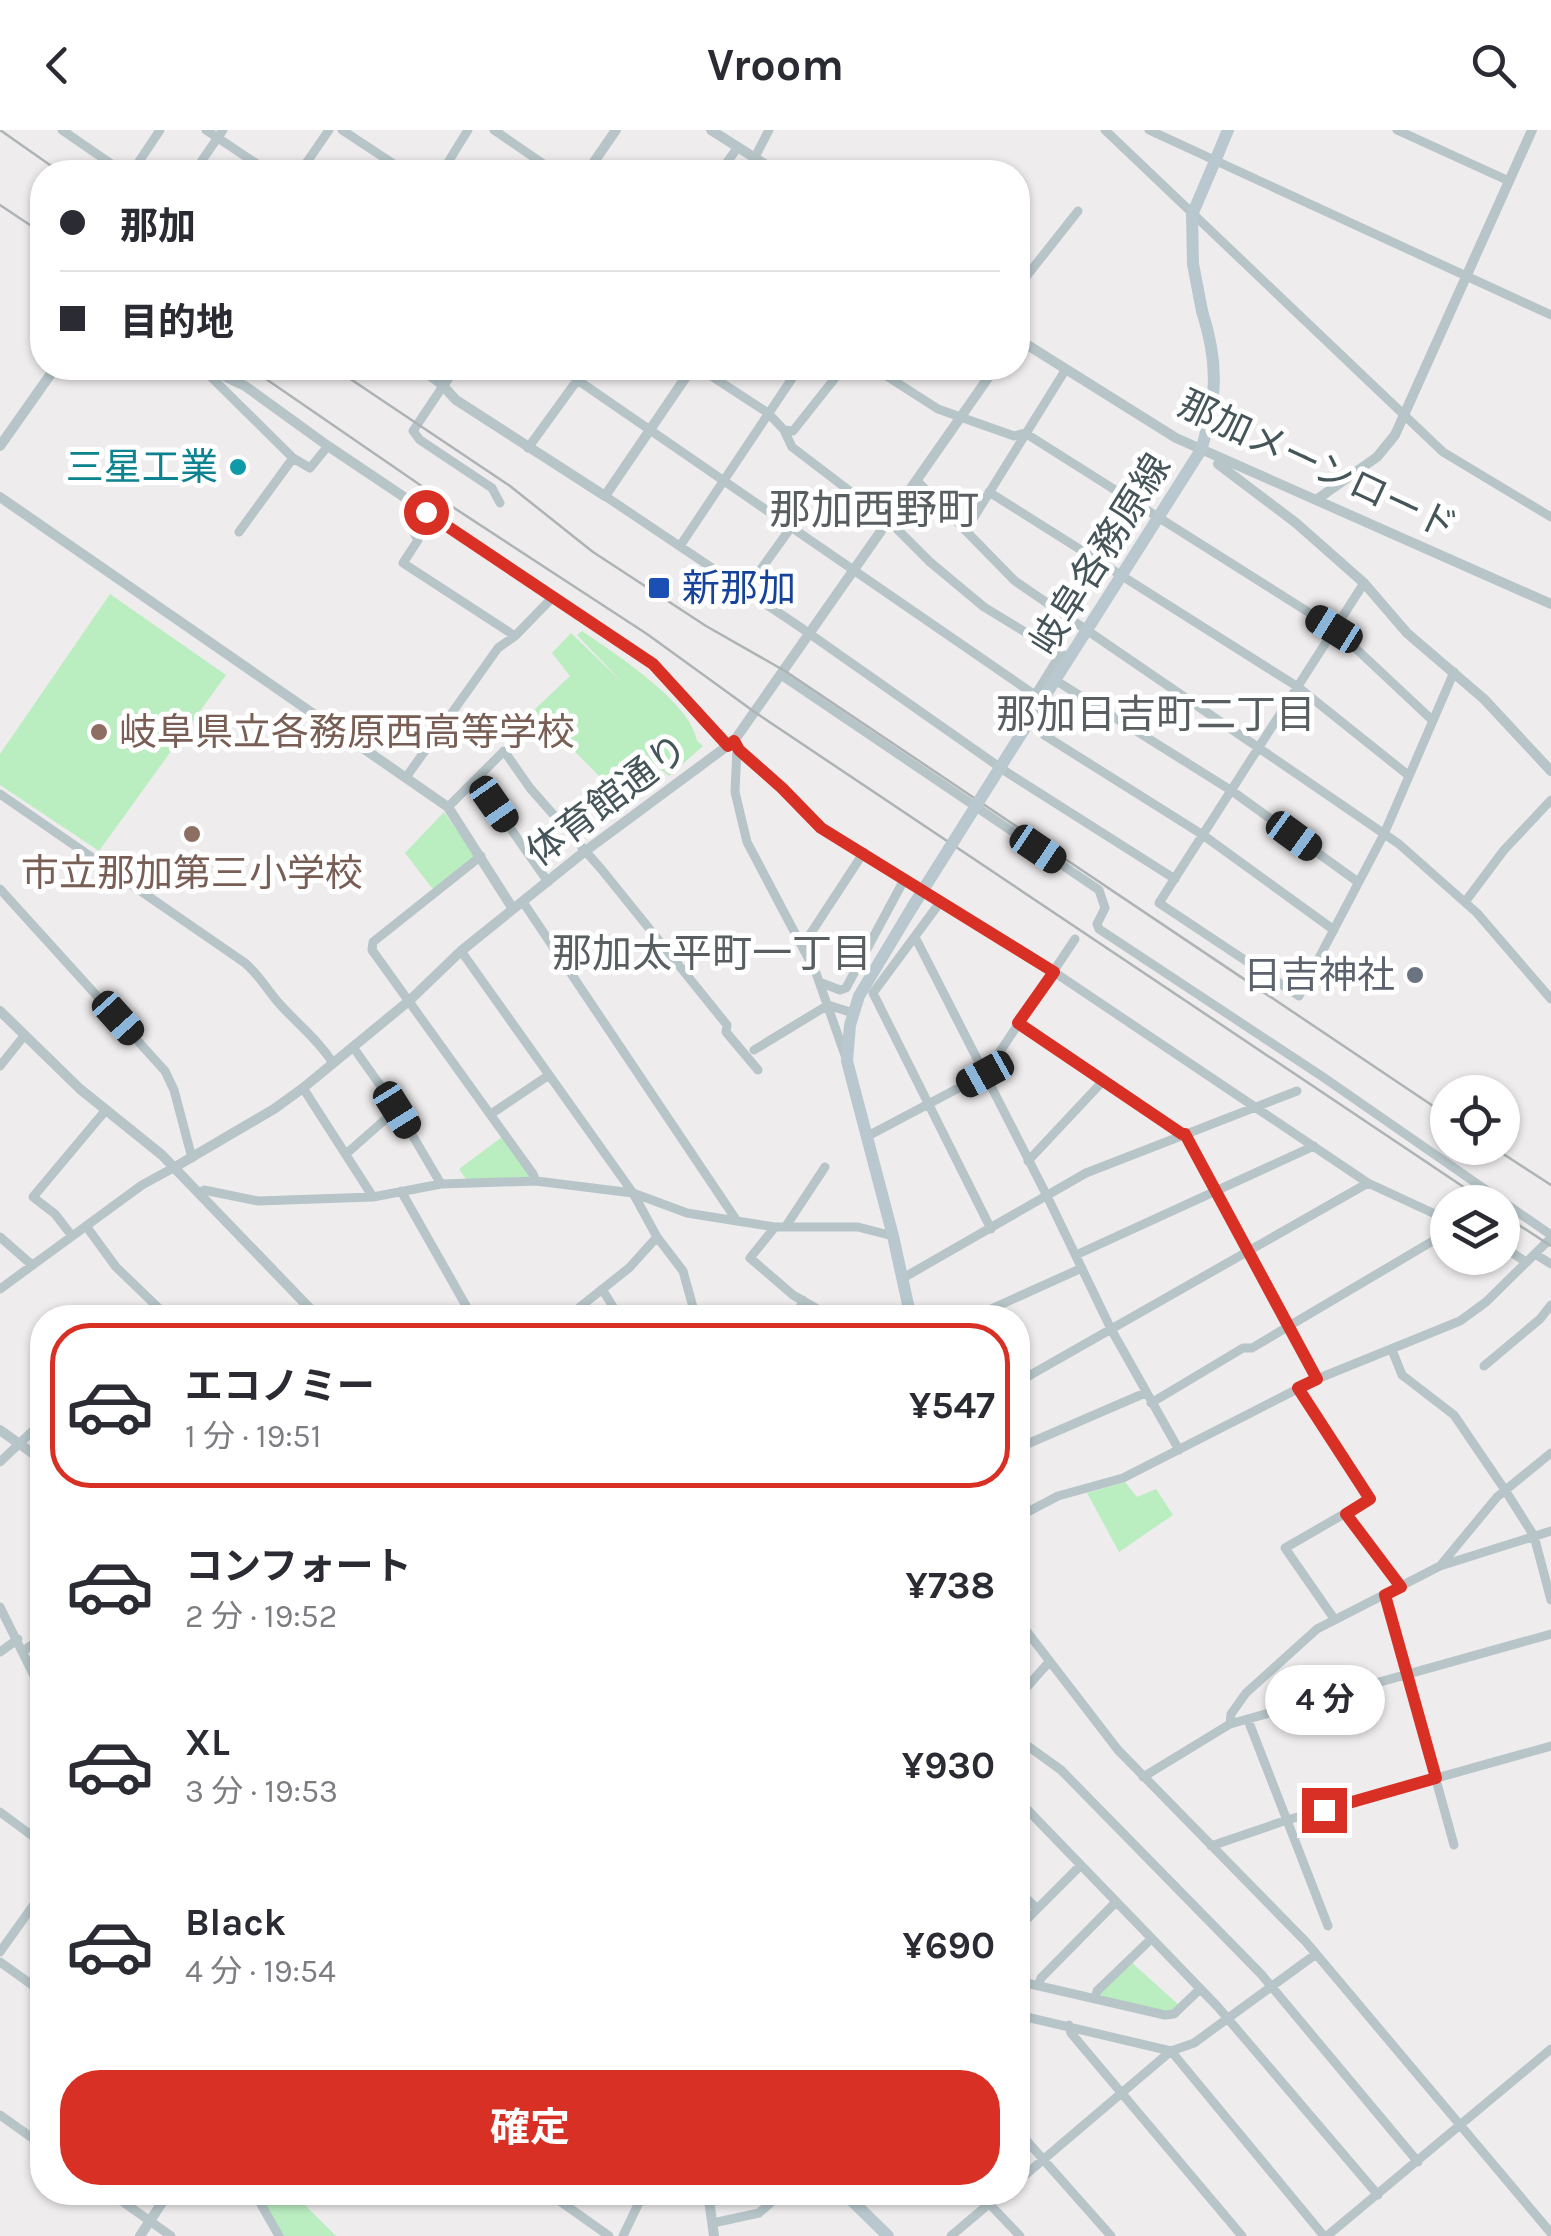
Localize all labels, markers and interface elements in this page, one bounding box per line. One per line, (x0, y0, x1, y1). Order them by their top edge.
icon: back (30, 38, 85, 93)
icon: search (1466, 38, 1521, 93)
text: Vroom (707, 39, 844, 91)
text: 那加 (120, 204, 196, 249)
text: 目的地 (120, 300, 234, 345)
street label: 那加メーンロード (1171, 381, 1464, 550)
place label: 三星工業 (66, 445, 218, 490)
street label: 岐阜各務原線 (1021, 446, 1180, 663)
marker: 三星工業 (227, 456, 249, 478)
district label: 那加西野町 (769, 485, 979, 535)
route start (404, 490, 449, 535)
place label: 新那加 (682, 566, 796, 611)
marker: 新那加 (646, 575, 672, 601)
car (1301, 600, 1367, 658)
district label: 那加日吉町二丁目 (996, 691, 1316, 738)
place label: 岐阜県立各務原西高等学校 (119, 710, 575, 755)
marker: 岐阜県立各務原西高等学校 (88, 721, 110, 743)
street label: 体育館通り (518, 725, 697, 876)
car (465, 771, 523, 837)
car (1261, 806, 1327, 866)
car (1005, 820, 1071, 878)
marker: 市立那加第三小学校 (181, 823, 203, 845)
place label: 市立那加第三小学校 (21, 851, 363, 896)
district label: 那加太平町一丁目 (552, 930, 872, 977)
place label: 日吉神社 (1243, 953, 1395, 998)
marker: 日吉神社 (1404, 964, 1426, 986)
car (87, 986, 149, 1050)
car (951, 1046, 1019, 1102)
map controls (1430, 1075, 1520, 1275)
button: locate (1430, 1075, 1520, 1165)
car (368, 1077, 426, 1143)
button: layers (1430, 1185, 1520, 1275)
icon: car (65, 1361, 155, 1451)
text: エコノミー (185, 1364, 375, 1409)
text: ¥547 (909, 1383, 995, 1428)
text: 1 分 · 19:51 (185, 1418, 321, 1455)
icon: car (65, 1541, 155, 1631)
text: コンフォート (185, 1544, 412, 1589)
text: ¥738 (906, 1563, 995, 1608)
text: 2 分 · 19:52 (185, 1598, 337, 1635)
callout: 4 分 (1264, 1665, 1384, 1735)
text: 4 分 (1295, 1681, 1355, 1718)
text: XL (185, 1720, 230, 1765)
icon: car (65, 1721, 155, 1811)
text: ¥930 (902, 1743, 995, 1788)
text: 3 分 · 19:53 (185, 1773, 338, 1810)
route end (1302, 1788, 1347, 1833)
text: Black (185, 1900, 286, 1945)
icon: car (65, 1901, 155, 1991)
text: ¥690 (902, 1923, 995, 1968)
text: 4 分 · 19:54 (185, 1953, 336, 1990)
button: 確定 (60, 2070, 1000, 2185)

